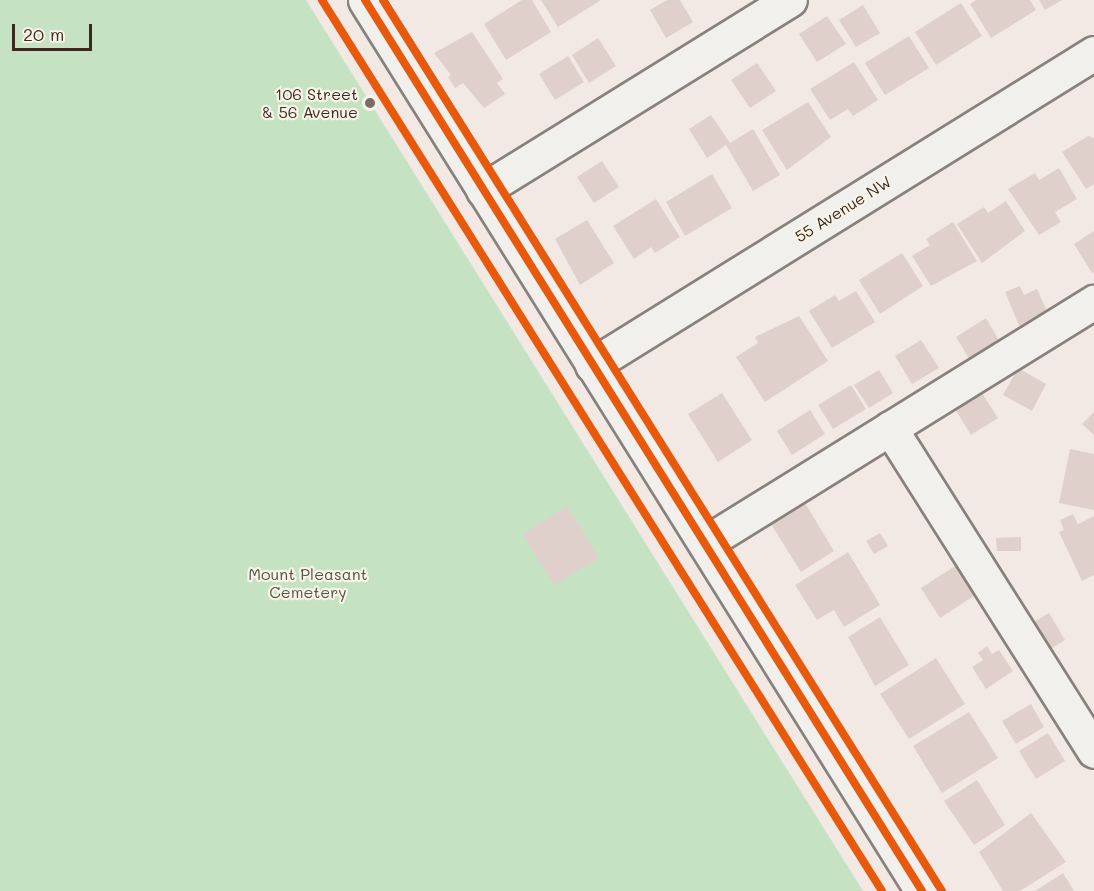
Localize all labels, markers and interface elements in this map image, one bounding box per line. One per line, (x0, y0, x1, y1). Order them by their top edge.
scale bar (15, 12, 94, 50)
text: 20 m (23, 22, 64, 46)
place label: 106 Street & 56 Avenue (262, 84, 358, 122)
marker: 106 Street & 56 Avenue (363, 96, 377, 110)
street label: 55 Avenue NW (791, 172, 895, 246)
park label: Mount Pleasant Cemetery (248, 564, 368, 602)

